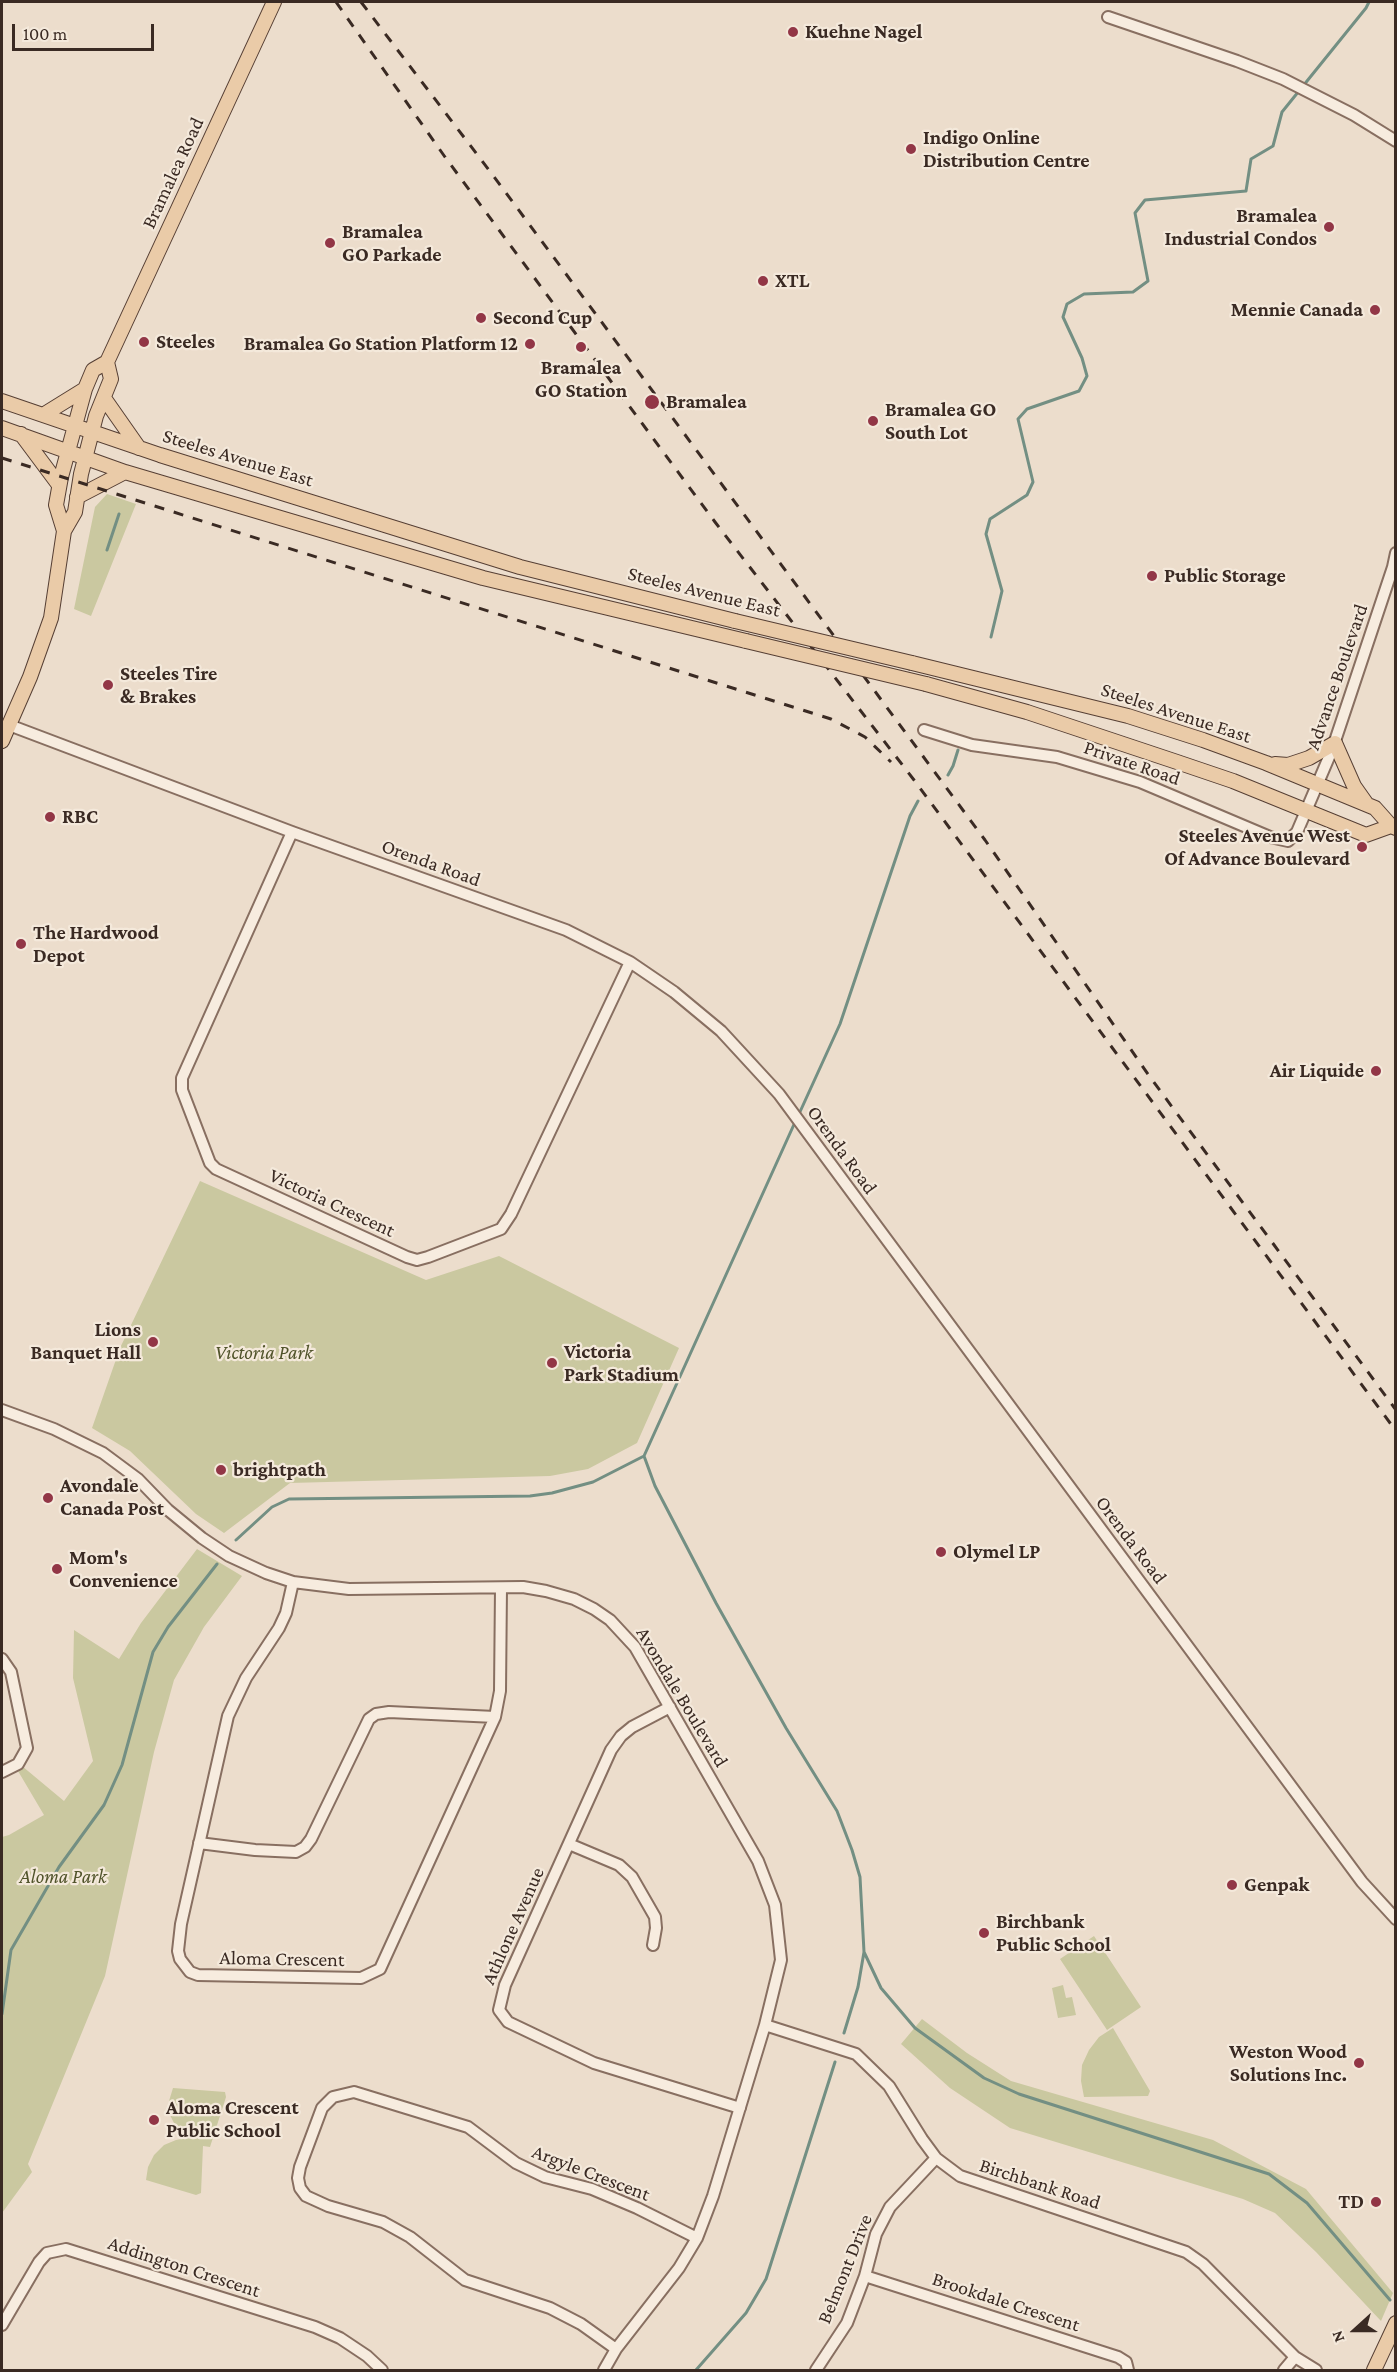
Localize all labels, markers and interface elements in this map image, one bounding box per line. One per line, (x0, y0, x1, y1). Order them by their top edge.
scale bar (15, 12, 158, 50)
place label: Kuehne Nagel (805, 20, 922, 44)
text: 100 m (23, 24, 67, 44)
marker: Kuehne Nagel (786, 25, 800, 39)
street label: Bramalea Road (137, 114, 209, 232)
place label: Indigo Online Distribution Centre (923, 126, 1090, 173)
marker: Indigo Online Distribution Centre (904, 142, 918, 156)
place label: Bramalea Industrial Condos (1164, 204, 1317, 251)
place label: Bramalea GO Parkade (342, 220, 442, 267)
marker: Bramalea Industrial Condos (1322, 220, 1336, 234)
marker: Bramalea GO Parkade (323, 236, 337, 250)
place label: XTL (775, 269, 810, 293)
marker: XTL (756, 274, 770, 288)
place label: Mennie Canada (1231, 298, 1363, 322)
marker: Mennie Canada (1368, 303, 1382, 317)
place label: Second Cup (493, 306, 592, 330)
marker: Second Cup (474, 311, 488, 325)
place label: Steeles (156, 330, 215, 354)
place label: Bramalea Go Station Platform 12 (244, 332, 518, 356)
marker: Steeles (137, 335, 151, 349)
marker: Bramalea Go Station Platform 12 (523, 337, 537, 351)
marker: Bramalea GO Station (574, 340, 588, 354)
place label: Bramalea GO Station (535, 356, 627, 403)
place label: Bramalea (666, 390, 747, 414)
marker: Bramalea (643, 393, 661, 411)
place label: Bramalea GO South Lot (885, 398, 996, 445)
marker: Bramalea GO South Lot (866, 414, 880, 428)
street label: Steeles Avenue East (160, 424, 316, 492)
street label: Steeles Avenue East (625, 561, 783, 623)
place label: Public Storage (1164, 564, 1286, 588)
marker: Public Storage (1145, 569, 1159, 583)
street label: Advance Boulevard (1301, 601, 1373, 753)
place label: Steeles Tire & Brakes (120, 662, 217, 709)
street label: Steeles Avenue East (1098, 677, 1254, 749)
marker: Steeles Tire & Brakes (101, 678, 115, 692)
street label: Private Road (1081, 735, 1183, 791)
place label: RBC (62, 805, 98, 829)
marker: RBC (43, 810, 57, 824)
place label: Steeles Avenue West Of Advance Boulevard (1164, 824, 1350, 871)
street label: Orenda Road (378, 834, 484, 892)
marker: Steeles Avenue West Of Advance Boulevard (1355, 840, 1369, 854)
place label: The Hardwood Depot (33, 921, 159, 968)
marker: The Hardwood Depot (14, 937, 28, 951)
place label: Air Liquide (1270, 1059, 1364, 1083)
marker: Air Liquide (1369, 1064, 1383, 1078)
street label: Orenda Road (802, 1101, 882, 1199)
street label: Victoria Crescent (265, 1163, 399, 1243)
place label: Lions Banquet Hall (31, 1318, 141, 1365)
marker: Lions Banquet Hall (146, 1335, 160, 1349)
place label: Victoria Park Stadium (564, 1340, 679, 1387)
park label: Victoria Park (215, 1341, 313, 1365)
marker: Victoria Park Stadium (545, 1356, 559, 1370)
place label: brightpath (233, 1458, 326, 1482)
marker: brightpath (214, 1463, 228, 1477)
place label: Avondale Canada Post (60, 1474, 164, 1521)
marker: Avondale Canada Post (41, 1491, 55, 1505)
street label: Orenda Road (1090, 1491, 1172, 1589)
place label: Olymel LP (953, 1540, 1040, 1564)
marker: Olymel LP (934, 1545, 948, 1559)
place label: Mom's Convenience (69, 1546, 178, 1593)
marker: Mom's Convenience (50, 1562, 64, 1576)
street label: Avondale Boulevard (631, 1623, 733, 1771)
street label: Athlone Avenue (476, 1864, 550, 1988)
park label: Aloma Park (19, 1865, 107, 1889)
place label: Genpak (1244, 1873, 1309, 1897)
marker: Genpak (1225, 1878, 1239, 1892)
place label: Birchbank Public School (996, 1910, 1111, 1957)
marker: Birchbank Public School (977, 1926, 991, 1940)
street label: Aloma Crescent (219, 1946, 345, 1972)
place label: Weston Wood Solutions Inc. (1229, 2040, 1347, 2087)
marker: Weston Wood Solutions Inc. (1352, 2056, 1366, 2070)
place label: Aloma Crescent Public School (166, 2096, 299, 2143)
marker: Aloma Crescent Public School (147, 2113, 161, 2127)
street label: Argyle Crescent (529, 2140, 653, 2206)
street label: Birchbank Road (976, 2153, 1104, 2215)
place label: TD (1338, 2190, 1364, 2214)
marker: TD (1369, 2195, 1383, 2209)
street label: Belmont Drive (812, 2211, 878, 2327)
street label: Addington Crescent (105, 2231, 263, 2303)
street label: Brookdale Crescent (929, 2267, 1083, 2337)
north arrow (1325, 2300, 1385, 2360)
text: N (1328, 2328, 1348, 2345)

